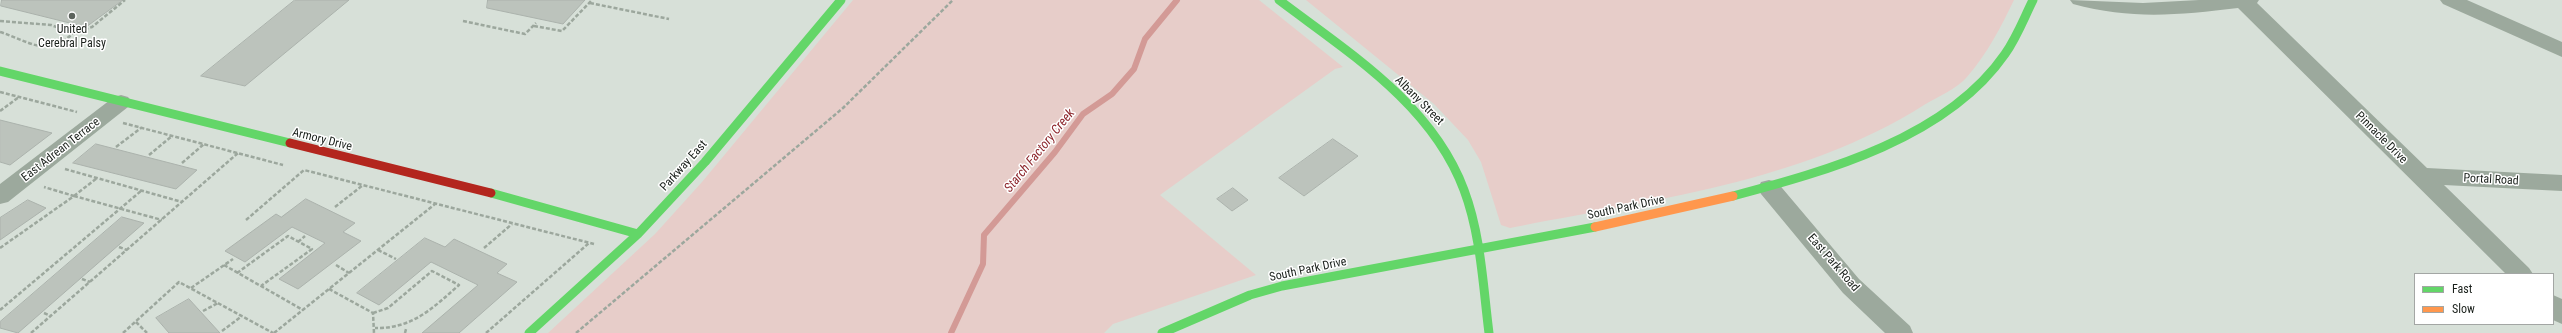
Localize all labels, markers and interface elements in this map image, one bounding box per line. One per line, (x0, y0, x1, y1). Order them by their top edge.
marker: United Cerebral Palsy (67, 11, 77, 21)
place label: United Cerebral Palsy (38, 23, 106, 51)
street label: Albany Street (1392, 74, 1446, 128)
water label: Starch Factory Creek (1002, 106, 1078, 196)
street label: Pinnacle Drive (2352, 109, 2410, 167)
street label: East Adrean Terrace (19, 115, 103, 185)
street label: Armory Drive (291, 126, 353, 154)
street label: Parkway East (657, 138, 711, 194)
street label: Portal Road (2463, 171, 2519, 189)
street label: South Park Drive (1586, 193, 1666, 223)
street label: East Park Road (1804, 231, 1862, 295)
street label: South Park Drive (1268, 255, 1348, 285)
legend (2414, 273, 2554, 325)
text: Fast (2452, 282, 2472, 296)
text: Slow (2452, 302, 2475, 316)

